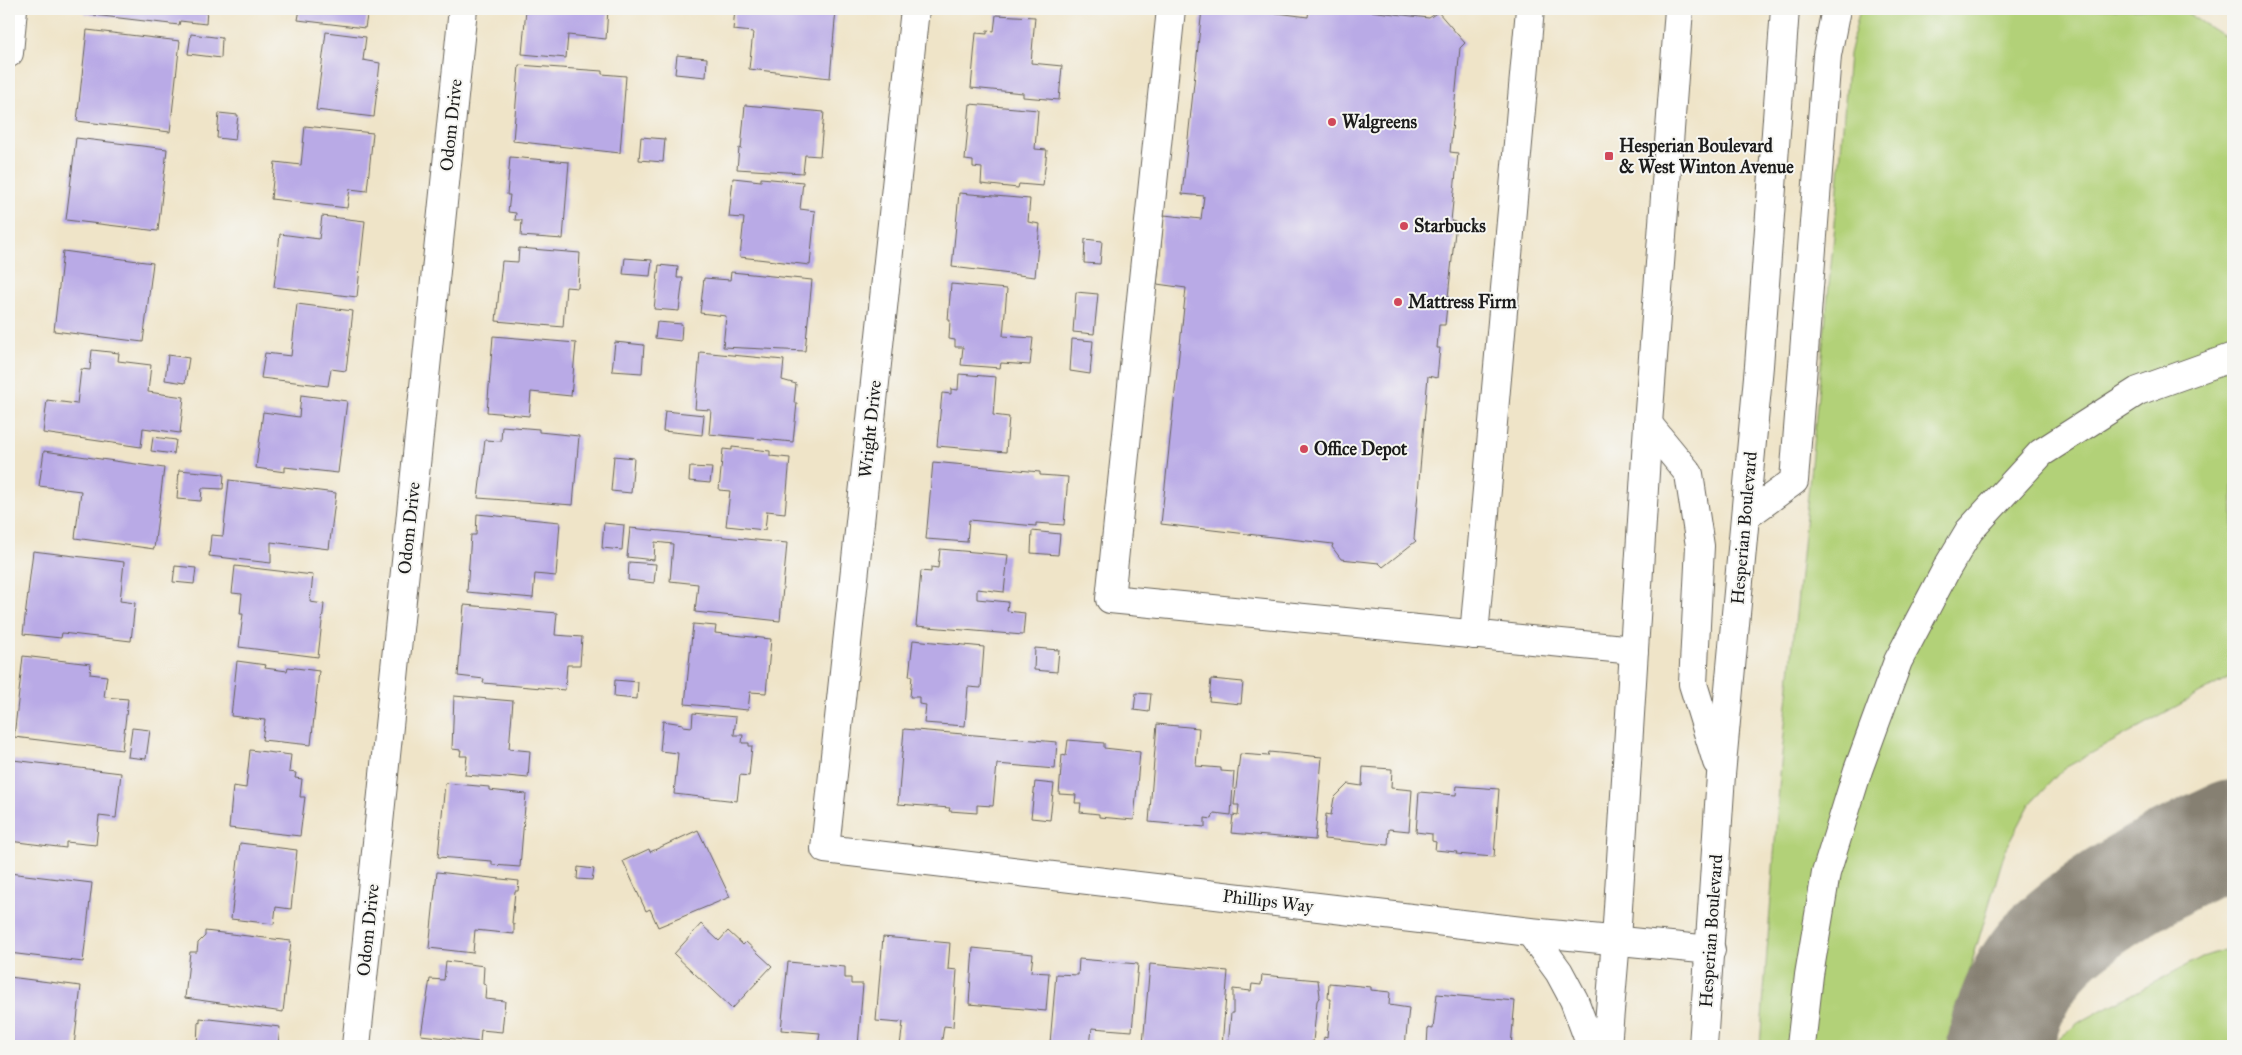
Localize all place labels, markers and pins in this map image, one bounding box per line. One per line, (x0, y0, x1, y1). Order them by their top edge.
place label: Walgreens (1342, 111, 1417, 134)
marker: Walgreens (1326, 116, 1338, 128)
place label: Hesperian Boulevard & West Winton Avenue (1619, 135, 1794, 178)
marker: Hesperian Boulevard & West Winton Avenue (1603, 150, 1615, 162)
place label: Starbucks (1414, 215, 1486, 237)
marker: Starbucks (1398, 220, 1410, 232)
place label: Mattress Firm (1408, 291, 1517, 313)
marker: Mattress Firm (1392, 296, 1404, 308)
place label: Office Depot (1314, 438, 1408, 461)
marker: Office Depot (1298, 443, 1310, 455)

